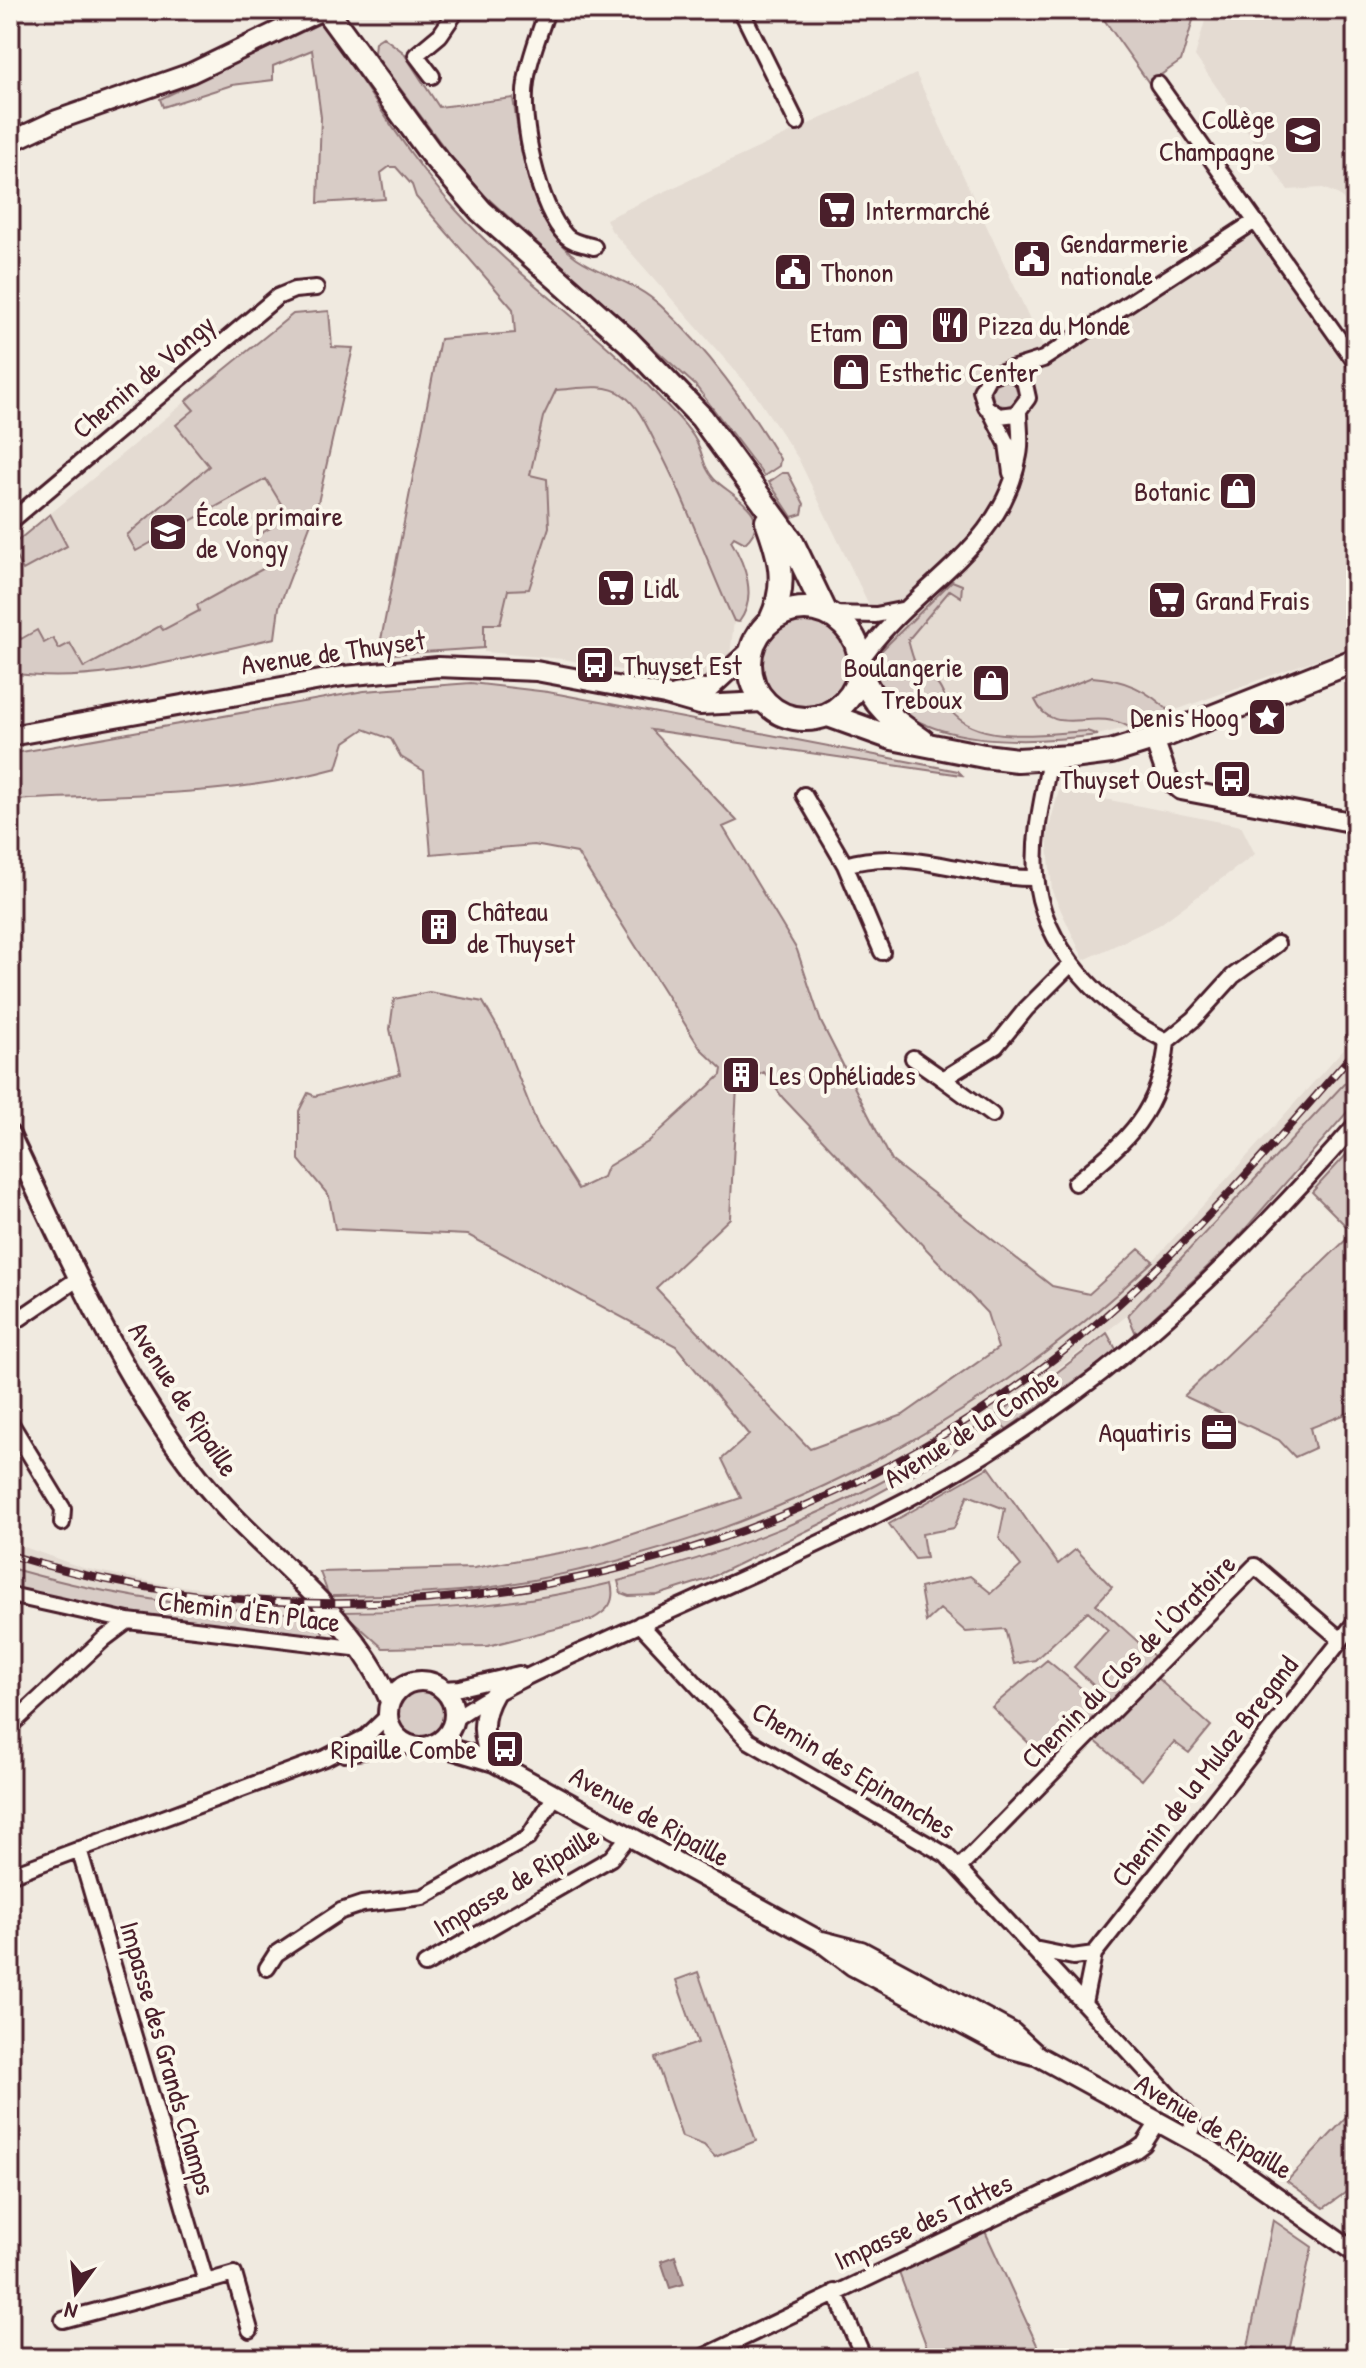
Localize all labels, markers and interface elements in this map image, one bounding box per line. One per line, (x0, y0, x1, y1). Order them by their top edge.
place label: Collège Champagne (1159, 100, 1275, 170)
school or university icon: Collège Champagne (1282, 114, 1324, 156)
supermarket icon: Intermarché (816, 189, 858, 231)
place label: Intermarché (865, 191, 990, 229)
place label: Gendarmerie nationale (1060, 224, 1188, 294)
public building icon: Gendarmerie nationale (1011, 238, 1053, 280)
public building icon: Thonon (772, 251, 814, 293)
place label: Thonon (821, 253, 894, 291)
restaurant icon: Pizza du Monde (929, 304, 971, 346)
street label: Chemin de Vongy (64, 305, 222, 447)
place label: Pizza du Monde (978, 306, 1130, 344)
shop icon: Etam (869, 311, 911, 353)
place label: Etam (810, 313, 862, 351)
shop icon: Esthetic Center (830, 351, 872, 393)
place label: Esthetic Center (879, 353, 1039, 391)
shop icon: Botanic (1217, 470, 1259, 512)
place label: Botanic (1134, 472, 1210, 510)
place label: École primaire de Vongy (196, 497, 343, 567)
school or university icon: École primaire de Vongy (147, 511, 189, 553)
supermarket icon: Lidl (595, 567, 637, 609)
place label: Lidl (644, 569, 680, 607)
supermarket icon: Grand Frais (1146, 579, 1188, 621)
place label: Grand Frais (1195, 581, 1310, 619)
street label: Avenue de Thuyset (239, 620, 428, 684)
bus stop icon: Thuyset Est (574, 644, 616, 686)
place label: Thuyset Est (623, 646, 742, 684)
place label: Boulangerie Treboux (843, 648, 963, 718)
shop icon: Boulangerie Treboux (970, 662, 1012, 704)
place icon: Denis Hoog (1246, 696, 1288, 738)
place label: Denis Hoog (1130, 698, 1239, 736)
bus stop icon: Thuyset Ouest (1211, 758, 1253, 800)
place label: Thuyset Ouest (1060, 760, 1204, 798)
place label: Château de Thuyset (467, 892, 575, 962)
building icon: Château de Thuyset (418, 906, 460, 948)
building icon: Les Ophéliades (720, 1054, 762, 1096)
place label: Les Ophéliades (769, 1056, 916, 1094)
street label: Avenue de Ripaille (120, 1314, 248, 1484)
street label: Avenue de la Combe (876, 1359, 1066, 1497)
office icon: Aquatiris (1198, 1411, 1240, 1453)
place label: Aquatiris (1098, 1413, 1191, 1451)
street label: Chemin du Clos de l'Oratoire (1012, 1545, 1244, 1777)
street label: Chemin d'En Place (156, 1581, 342, 1641)
street label: Chemin de la Mulaz Bregand (1102, 1647, 1306, 1895)
street label: Chemin des Epinanches (745, 1692, 963, 1848)
bus stop icon: Ripaille Combe (484, 1728, 526, 1770)
place label: Ripaille Combe (331, 1730, 477, 1768)
street label: Avenue de Ripaille (563, 1756, 737, 1876)
street label: Impasse de Ripaille (426, 1816, 606, 1946)
street label: Impasse des Grands Champs (111, 1917, 225, 2199)
street label: Avenue de Ripaille (1128, 2064, 1300, 2188)
street label: Impasse des Tattes (828, 2163, 1018, 2279)
north arrow (36, 2252, 116, 2332)
text: N (61, 2295, 80, 2327)

